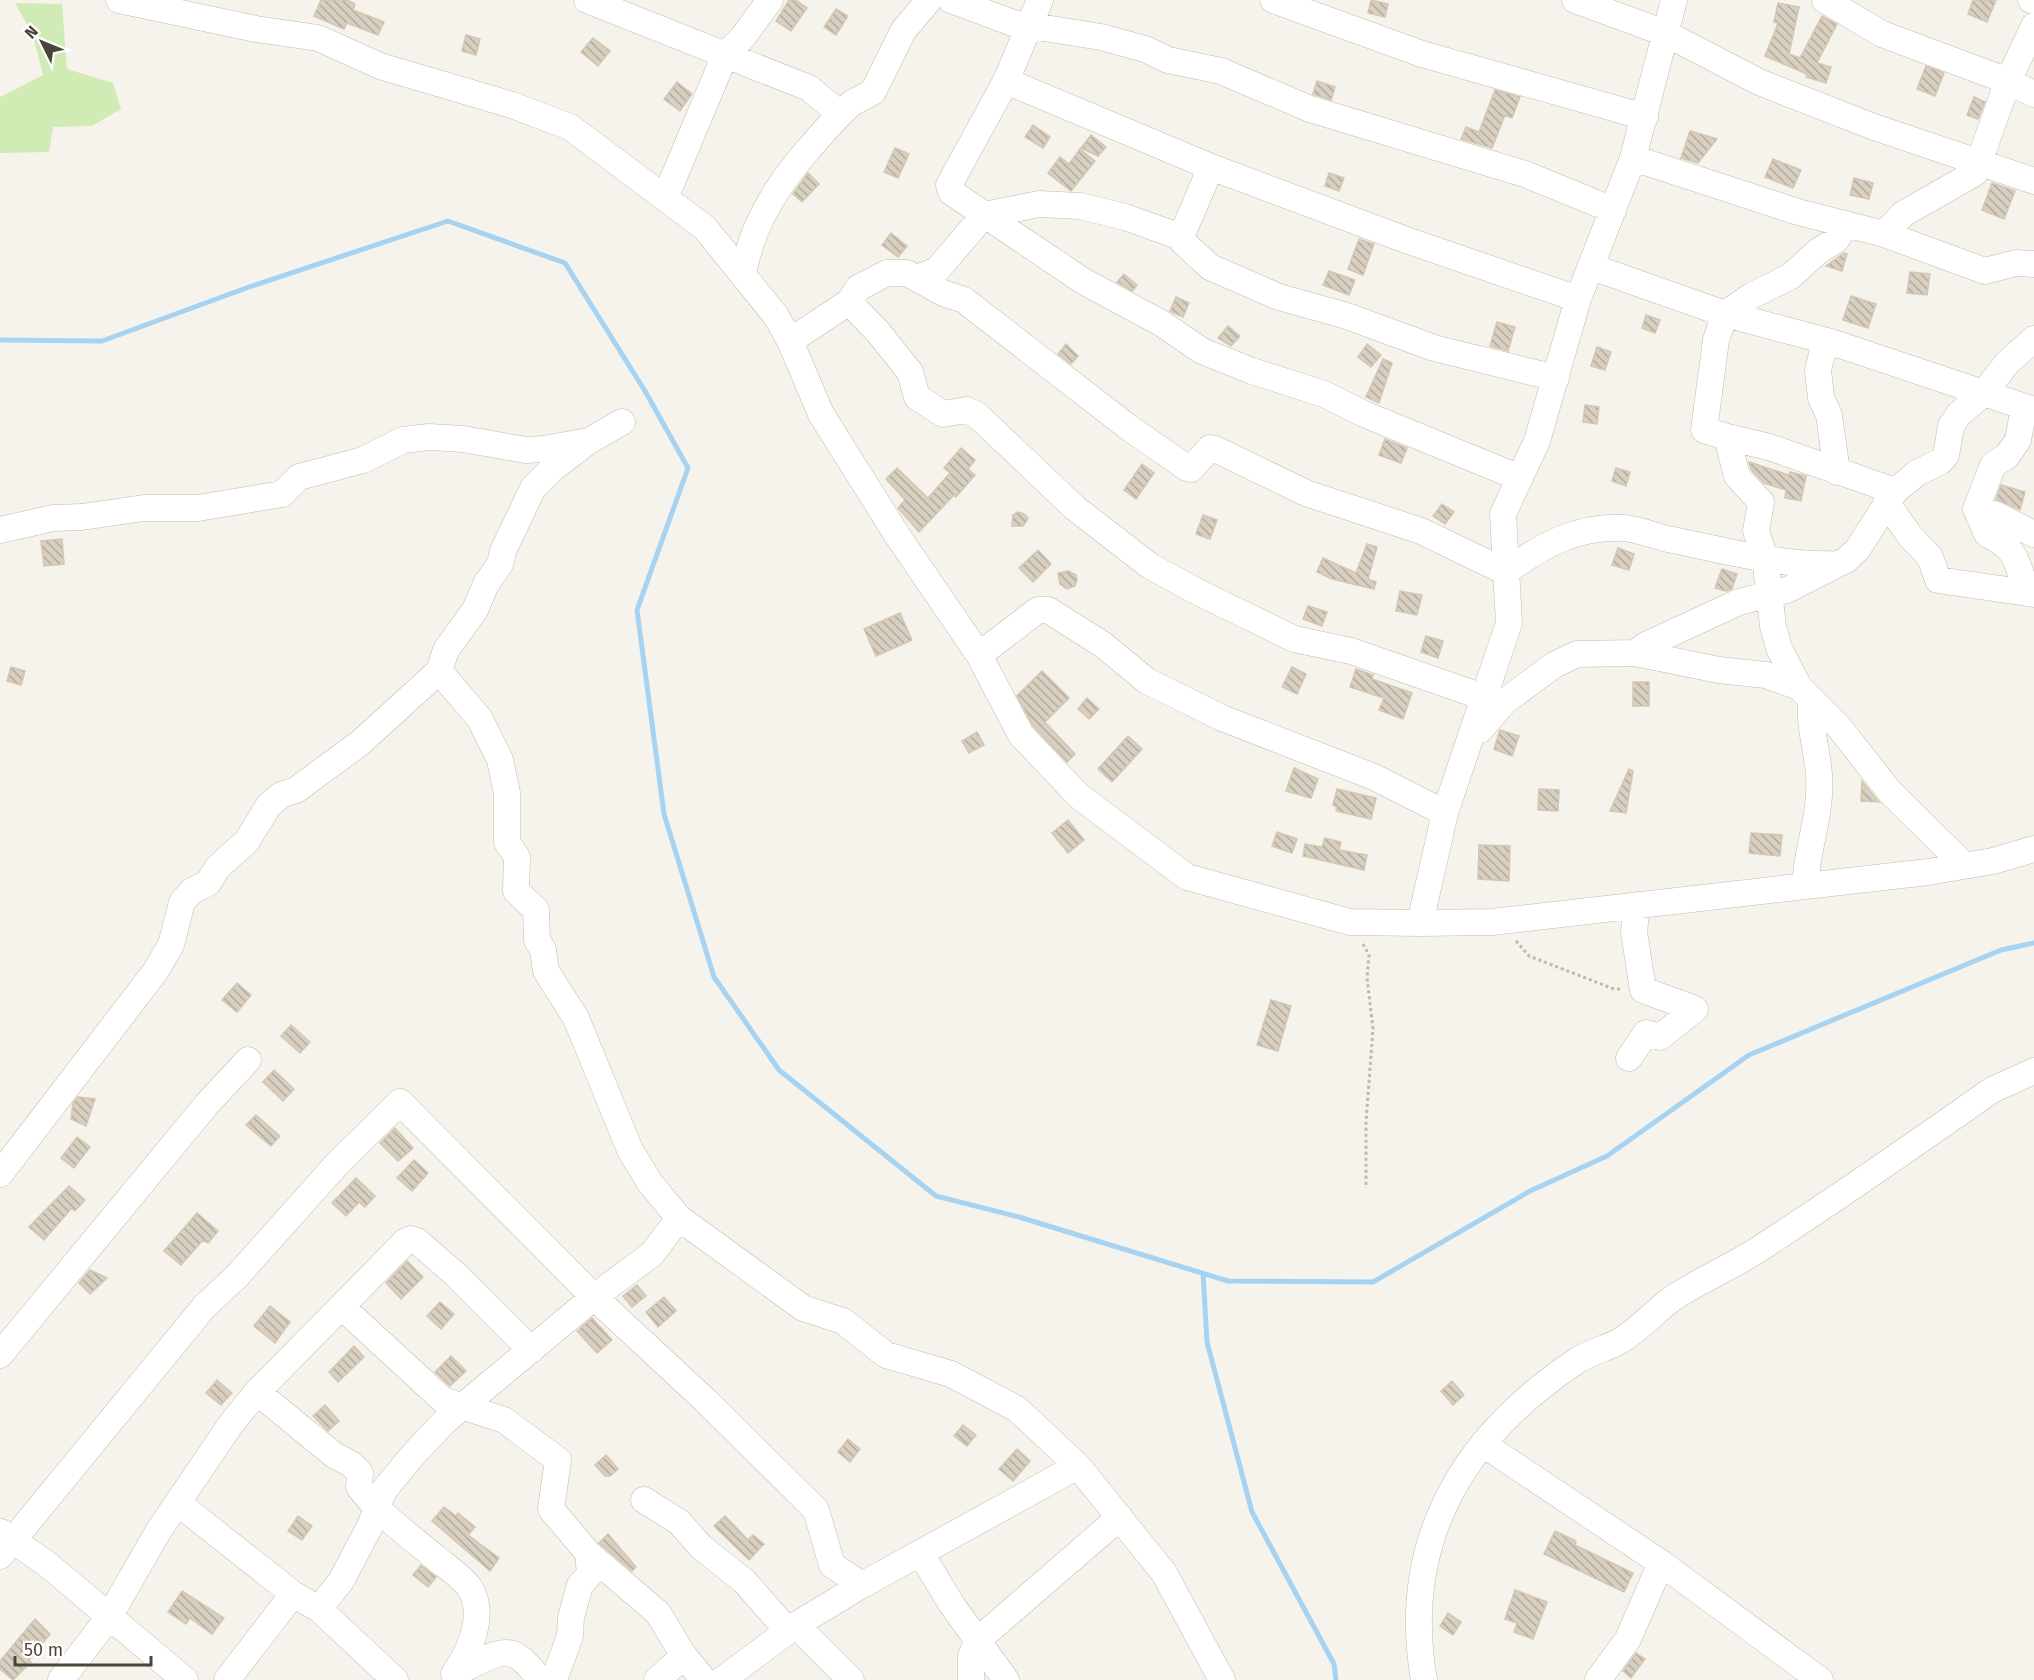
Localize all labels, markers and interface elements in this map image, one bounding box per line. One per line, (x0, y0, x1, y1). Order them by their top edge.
north arrow (12, 12, 72, 72)
text: N (21, 22, 42, 42)
scale bar (15, 1629, 152, 1667)
text: 50 m (24, 1639, 63, 1661)

